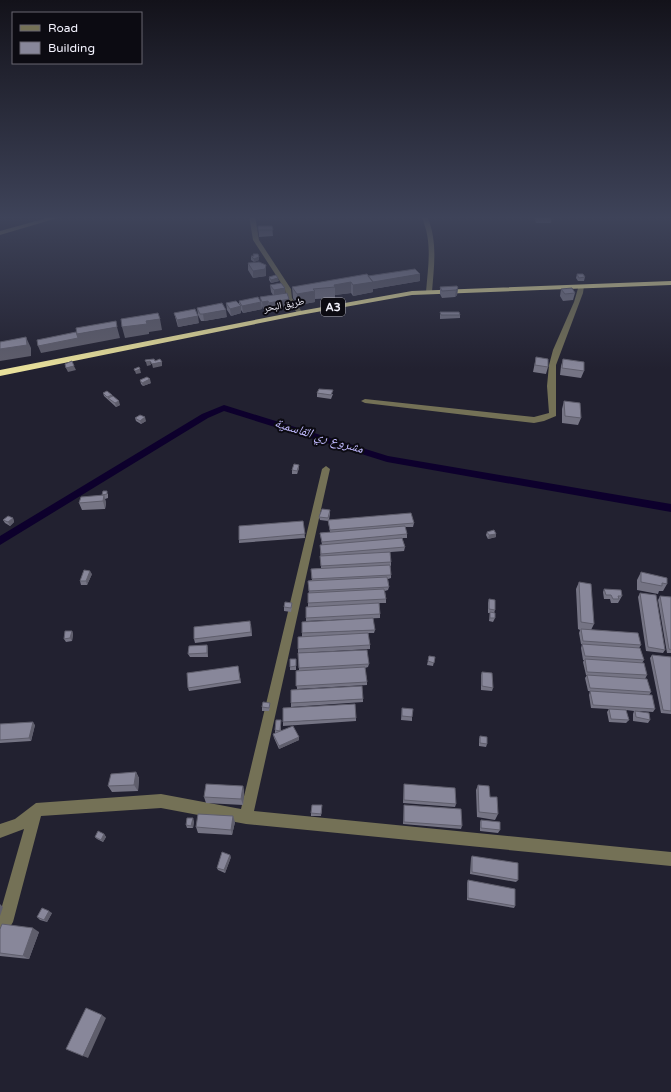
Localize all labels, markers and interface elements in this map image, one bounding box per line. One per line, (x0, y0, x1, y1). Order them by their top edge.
legend (12, 12, 142, 64)
text: Road (48, 21, 78, 35)
text: Building (48, 41, 95, 55)
street label: طريق البحر (262, 295, 306, 315)
road number: A3 (321, 298, 345, 316)
water label: مشروع ري القاسمية (272, 415, 365, 459)

